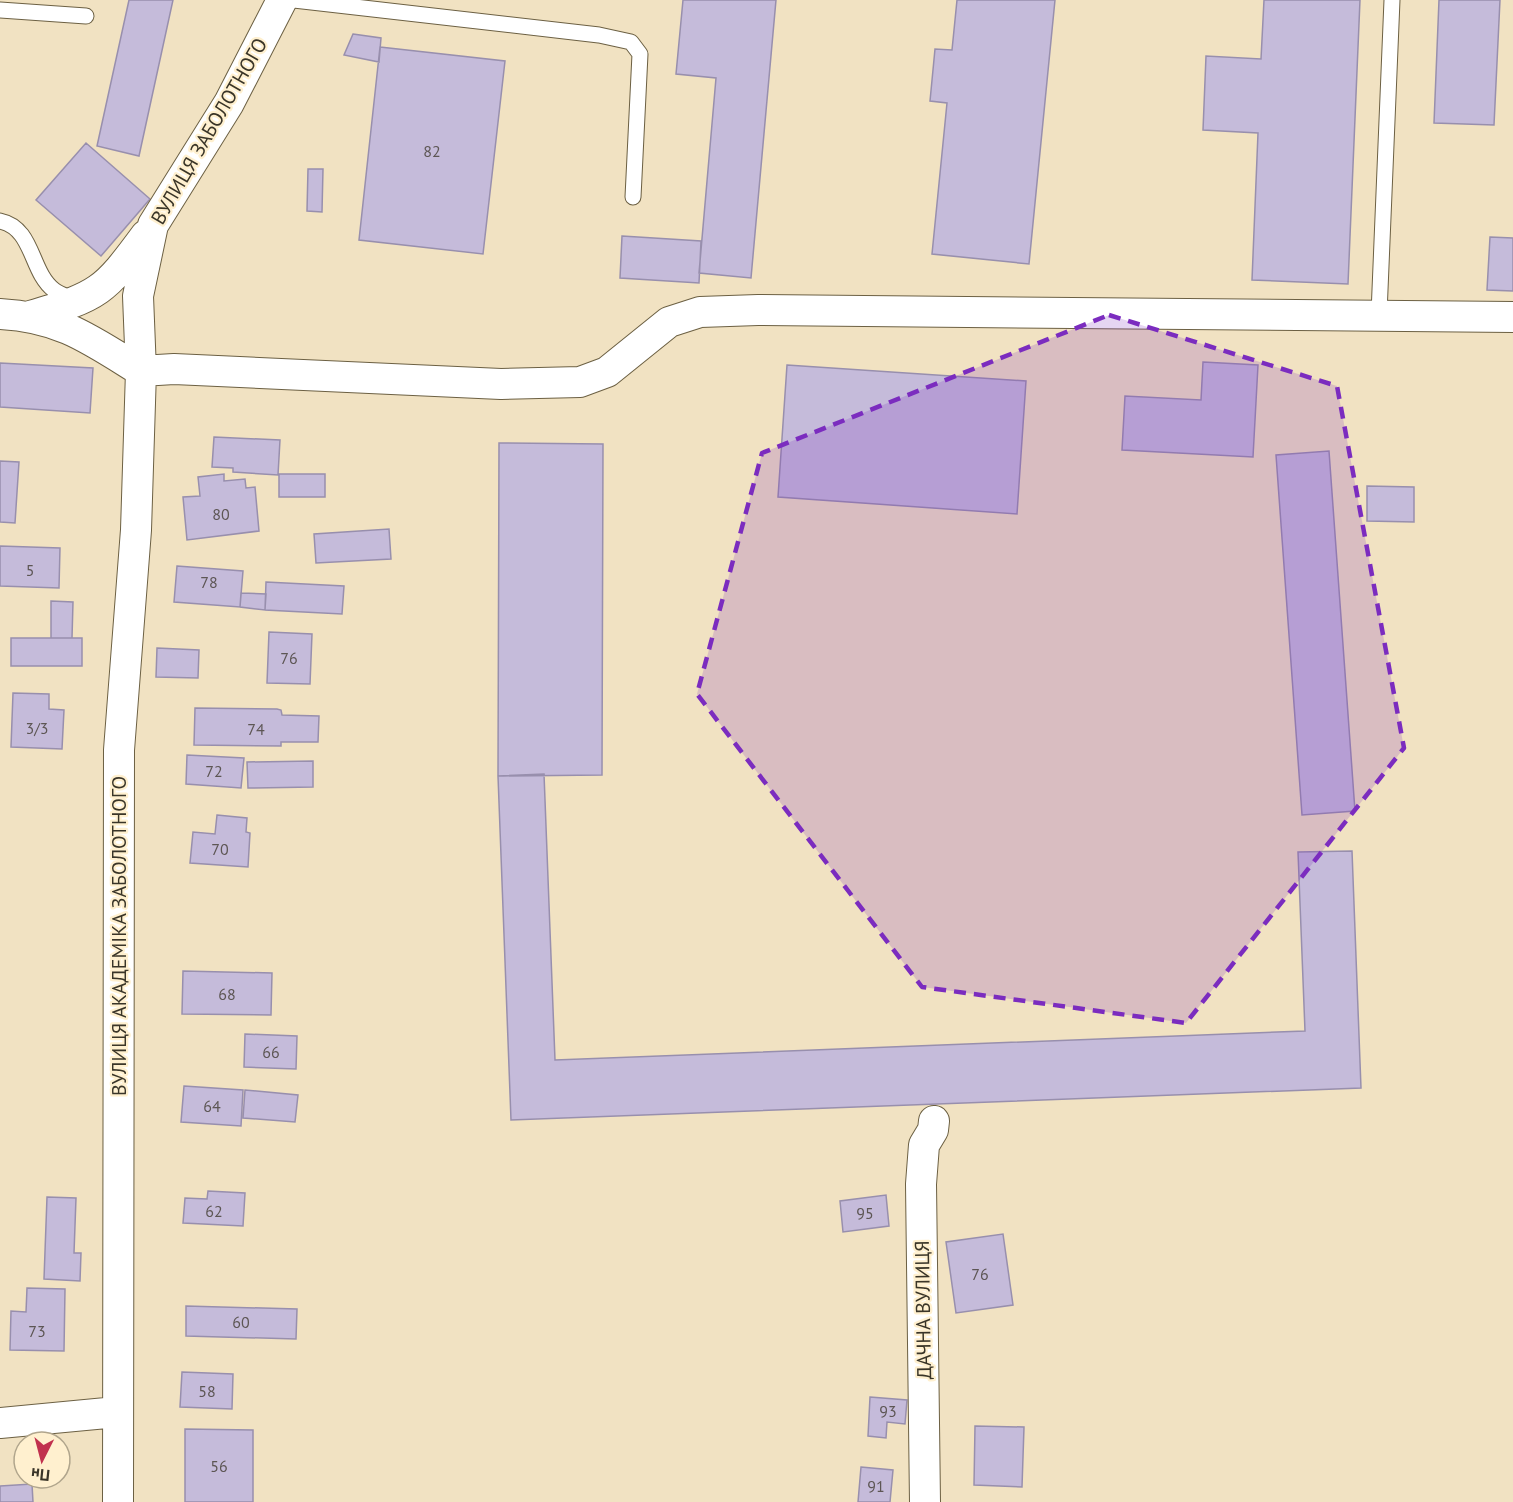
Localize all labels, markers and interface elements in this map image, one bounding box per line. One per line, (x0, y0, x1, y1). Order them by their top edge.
street label: ВУЛИЦЯ ЗАБОЛОТНОГО (145, 33, 273, 229)
house number: 82 (423, 141, 441, 161)
house number: 80 (212, 504, 230, 524)
house number: 5 (26, 560, 34, 580)
house number: 78 (200, 572, 218, 592)
house number: 76 (280, 648, 298, 668)
house number: 3/3 (25, 718, 49, 738)
house number: 74 (247, 719, 265, 739)
house number: 72 (205, 761, 223, 781)
street label: ВУЛИЦЯ АКАДЕМІКА ЗАБОЛОТНОГО (106, 776, 132, 1096)
house number: 70 (211, 839, 229, 859)
house number: 68 (218, 984, 236, 1004)
house number: 66 (262, 1042, 280, 1062)
house number: 64 (203, 1096, 221, 1116)
house number: 62 (205, 1201, 223, 1221)
house number: 95 (856, 1203, 874, 1223)
street label: ДАЧНА ВУЛИЦЯ (909, 1240, 937, 1380)
house number: 76 (971, 1264, 989, 1284)
house number: 60 (232, 1312, 250, 1332)
house number: 73 (28, 1321, 46, 1341)
house number: 58 (198, 1381, 216, 1401)
house number: 93 (879, 1401, 897, 1421)
north arrow (12, 1430, 72, 1490)
house number: 56 (210, 1456, 228, 1476)
text: Пн (30, 1464, 51, 1486)
house number: 91 (867, 1476, 885, 1496)

